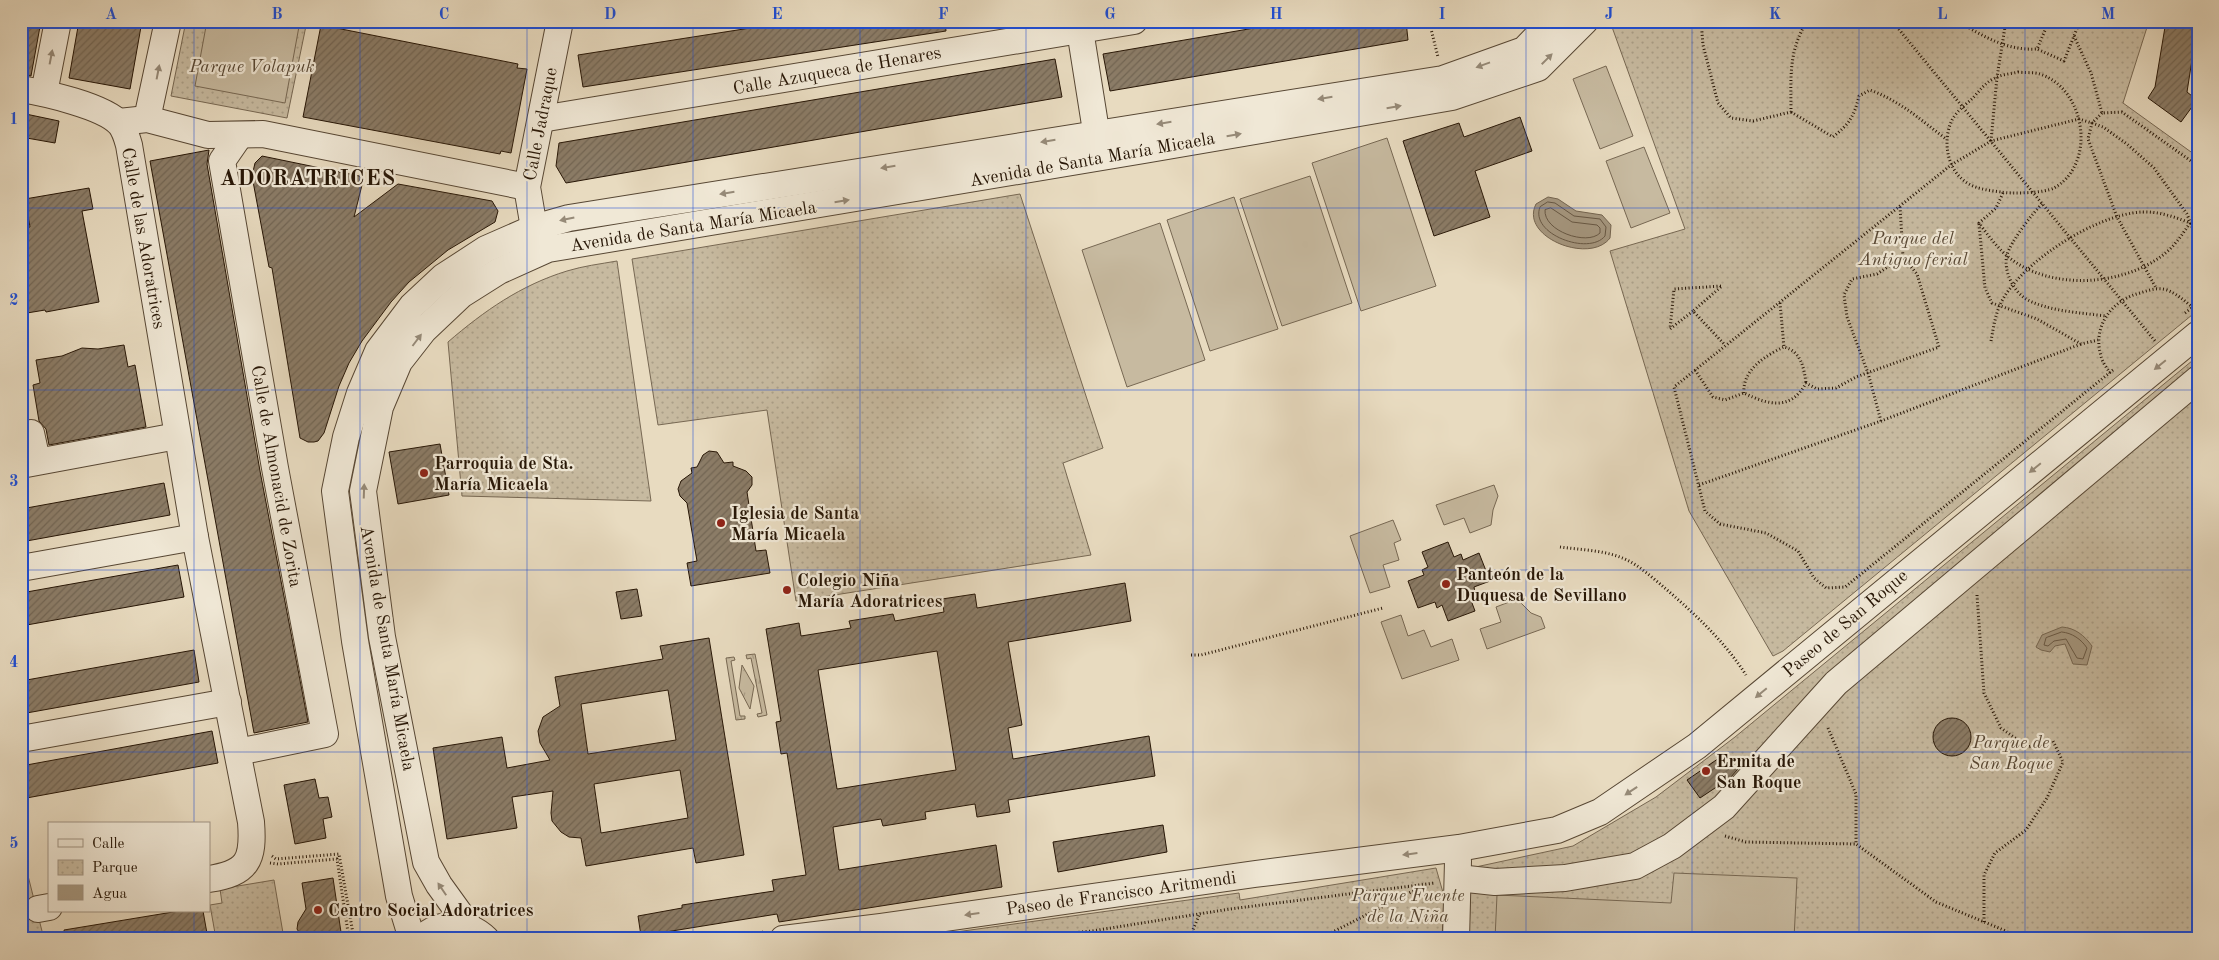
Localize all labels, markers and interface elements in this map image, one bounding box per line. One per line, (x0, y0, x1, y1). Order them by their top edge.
text: A (105, 7, 117, 23)
text: B (271, 7, 283, 23)
text: C (439, 7, 449, 23)
text: D (604, 7, 616, 23)
text: E (771, 7, 783, 23)
text: F (938, 7, 949, 23)
text: G (1104, 7, 1116, 23)
text: H (1269, 7, 1283, 23)
text: I (1438, 7, 1446, 23)
text: J (1605, 7, 1614, 23)
text: K (1769, 7, 1781, 23)
text: L (1937, 7, 1948, 23)
text: M (2101, 7, 2115, 23)
street label: Calle Azuqueca de Henares (732, 44, 943, 98)
one-way arrow (48, 49, 56, 65)
one-way arrow (1541, 53, 1553, 65)
park label: Parque Volapuk (188, 58, 315, 76)
one-way arrow (1475, 61, 1490, 69)
one-way arrow (155, 63, 163, 79)
street label: Calle Jadraque (521, 66, 561, 182)
one-way arrow (1316, 94, 1332, 102)
one-way arrow (1387, 102, 1403, 110)
text: 1 (9, 112, 19, 128)
one-way arrow (1156, 119, 1172, 127)
street label: Avenida de Santa María Micaela (968, 129, 1216, 190)
one-way arrow (1226, 130, 1242, 138)
one-way arrow (1040, 137, 1056, 145)
street label: Calle de las Adoratrices (118, 146, 168, 331)
one-way arrow (879, 163, 895, 171)
district label: ADORATRICES (220, 168, 396, 190)
one-way arrow (719, 189, 735, 197)
one-way arrow (835, 196, 851, 204)
street label: Avenida de Santa María Micaela (569, 199, 818, 255)
one-way arrow (559, 215, 575, 223)
park label: Parque del Antiguo ferial (1857, 230, 1968, 269)
text: 2 (9, 293, 19, 309)
one-way arrow (411, 334, 422, 347)
one-way arrow (2154, 359, 2167, 370)
street label: Calle de Almonacid de Zorita (248, 364, 304, 589)
place label: Parroquia de Sta. María Micaela (434, 455, 574, 494)
one-way arrow (2028, 462, 2041, 473)
marker: Parroquia de Sta. María Micaela (418, 467, 430, 479)
text: 3 (9, 474, 19, 490)
one-way arrow (360, 483, 368, 499)
place label: Iglesia de Santa María Micaela (731, 505, 859, 544)
marker: Iglesia de Santa María Micaela (715, 517, 727, 529)
street label: Avenida de Santa María Micaela (357, 524, 418, 772)
place label: Panteón de la Duquesa de Sevillano (1456, 566, 1627, 605)
street label: Paseo de San Roque (1780, 567, 1911, 681)
place label: Colegio Niña María Adoratrices (797, 572, 943, 611)
marker: Panteón de la Duquesa de Sevillano (1440, 578, 1452, 590)
marker: Colegio Niña María Adoratrices (781, 584, 793, 596)
text: 4 (9, 655, 19, 671)
one-way arrow (1754, 688, 1767, 699)
park label: Parque de San Roque (1969, 734, 2053, 773)
place label: Ermita de San Roque (1716, 753, 1801, 792)
marker: Ermita de San Roque (1700, 765, 1712, 777)
one-way arrow (1624, 786, 1637, 796)
legend (48, 822, 210, 912)
text: 5 (9, 836, 19, 852)
text: Calle (92, 837, 125, 852)
one-way arrow (1402, 850, 1418, 858)
text: Parque (92, 861, 138, 876)
street label: Paseo de Francisco Aritmendi (1005, 869, 1238, 919)
one-way arrow (437, 882, 447, 895)
text: Agua (92, 887, 128, 902)
park label: Parque Fuente de la Niña (1350, 887, 1465, 926)
place label: Centro Social Adoratrices (328, 902, 534, 920)
marker: Centro Social Adoratrices (312, 904, 324, 916)
one-way arrow (964, 910, 980, 918)

